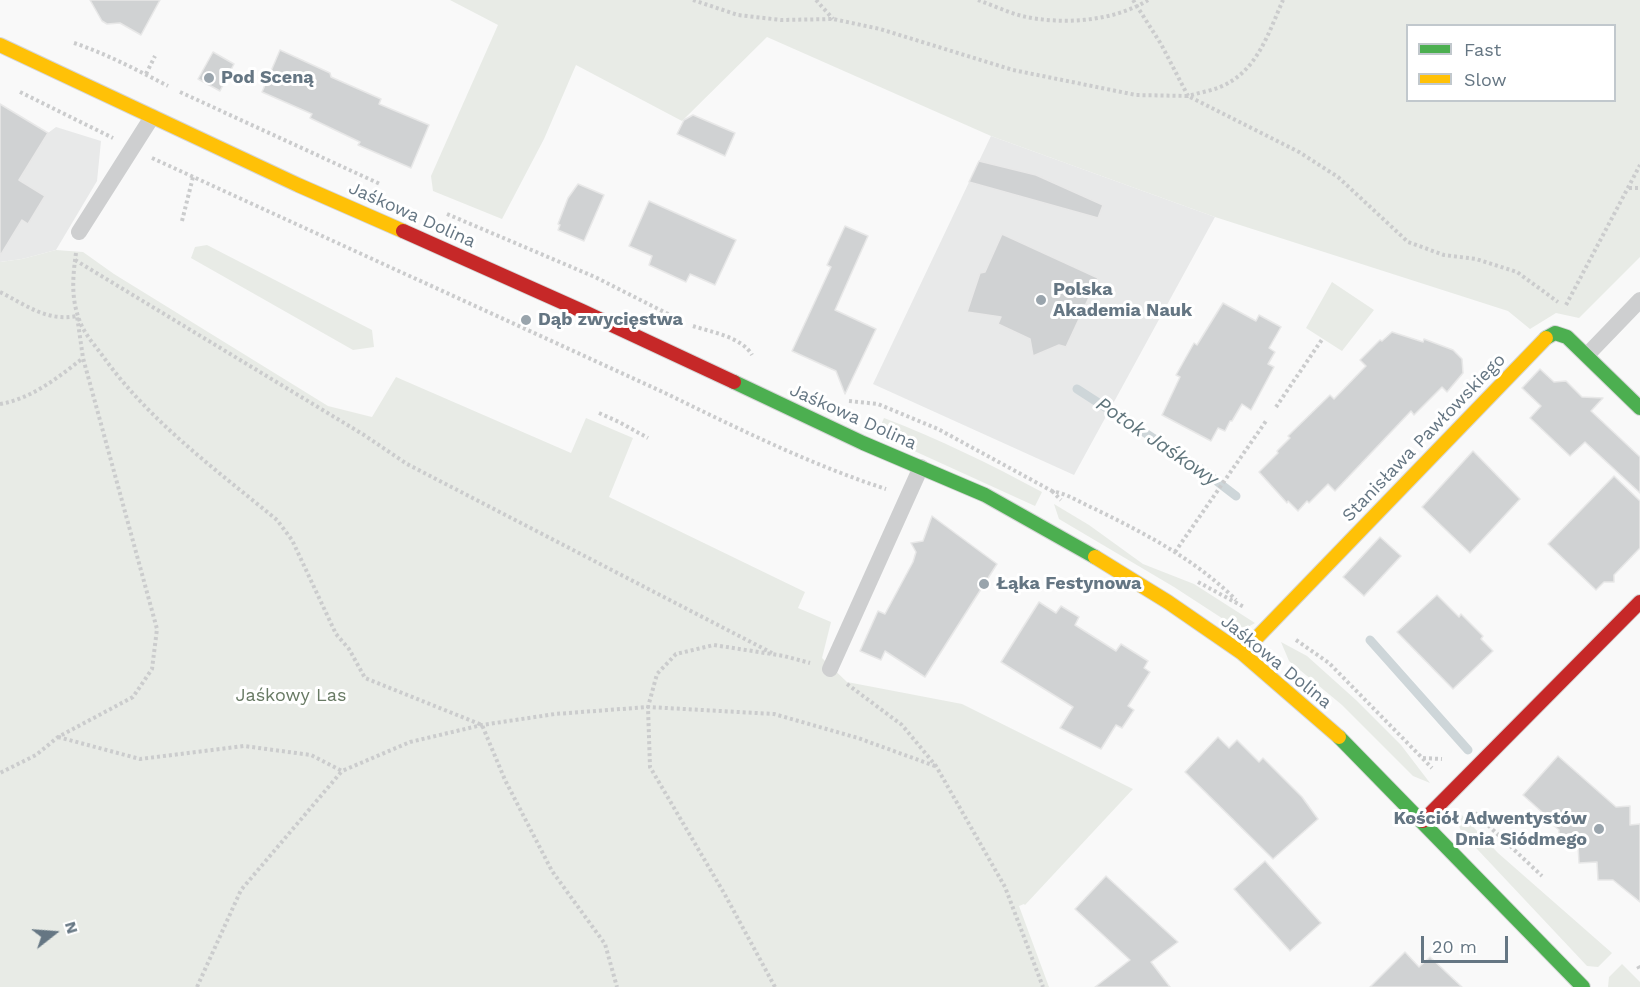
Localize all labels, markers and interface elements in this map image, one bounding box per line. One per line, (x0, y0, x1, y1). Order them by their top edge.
legend (1406, 24, 1616, 102)
text: Fast (1464, 39, 1501, 60)
place label: Pod Sceną (221, 67, 314, 89)
text: Slow (1464, 69, 1507, 90)
marker: Pod Sceną (202, 71, 216, 85)
street label: Jaśkowa Dolina (345, 177, 479, 253)
place label: Polska Akademia Nauk (1053, 279, 1192, 322)
marker: Polska Akademia Nauk (1034, 293, 1048, 307)
place label: Dąb zwycięstwa (538, 309, 683, 331)
marker: Dąb zwycięstwa (519, 313, 533, 327)
street label: Stanisława Pawłowskiego (1338, 349, 1510, 527)
street label: Jaśkowa Dolina (786, 379, 920, 455)
water label: Potok Jaśkowy (1091, 392, 1223, 492)
place label: Łąka Festynowa (996, 573, 1141, 595)
marker: Łąka Festynowa (977, 577, 991, 591)
street label: Jaśkowa Dolina (1216, 611, 1336, 713)
park label: Jaśkowy Las (236, 685, 346, 707)
place label: Kościół Adwentystów Dnia Siódmego (1393, 808, 1587, 850)
marker: Kościół Adwentystów Dnia Siódmego (1592, 822, 1606, 836)
north arrow (24, 903, 84, 963)
text: N (61, 919, 83, 936)
scale bar (1424, 924, 1511, 962)
text: 20 m (1432, 936, 1477, 957)

